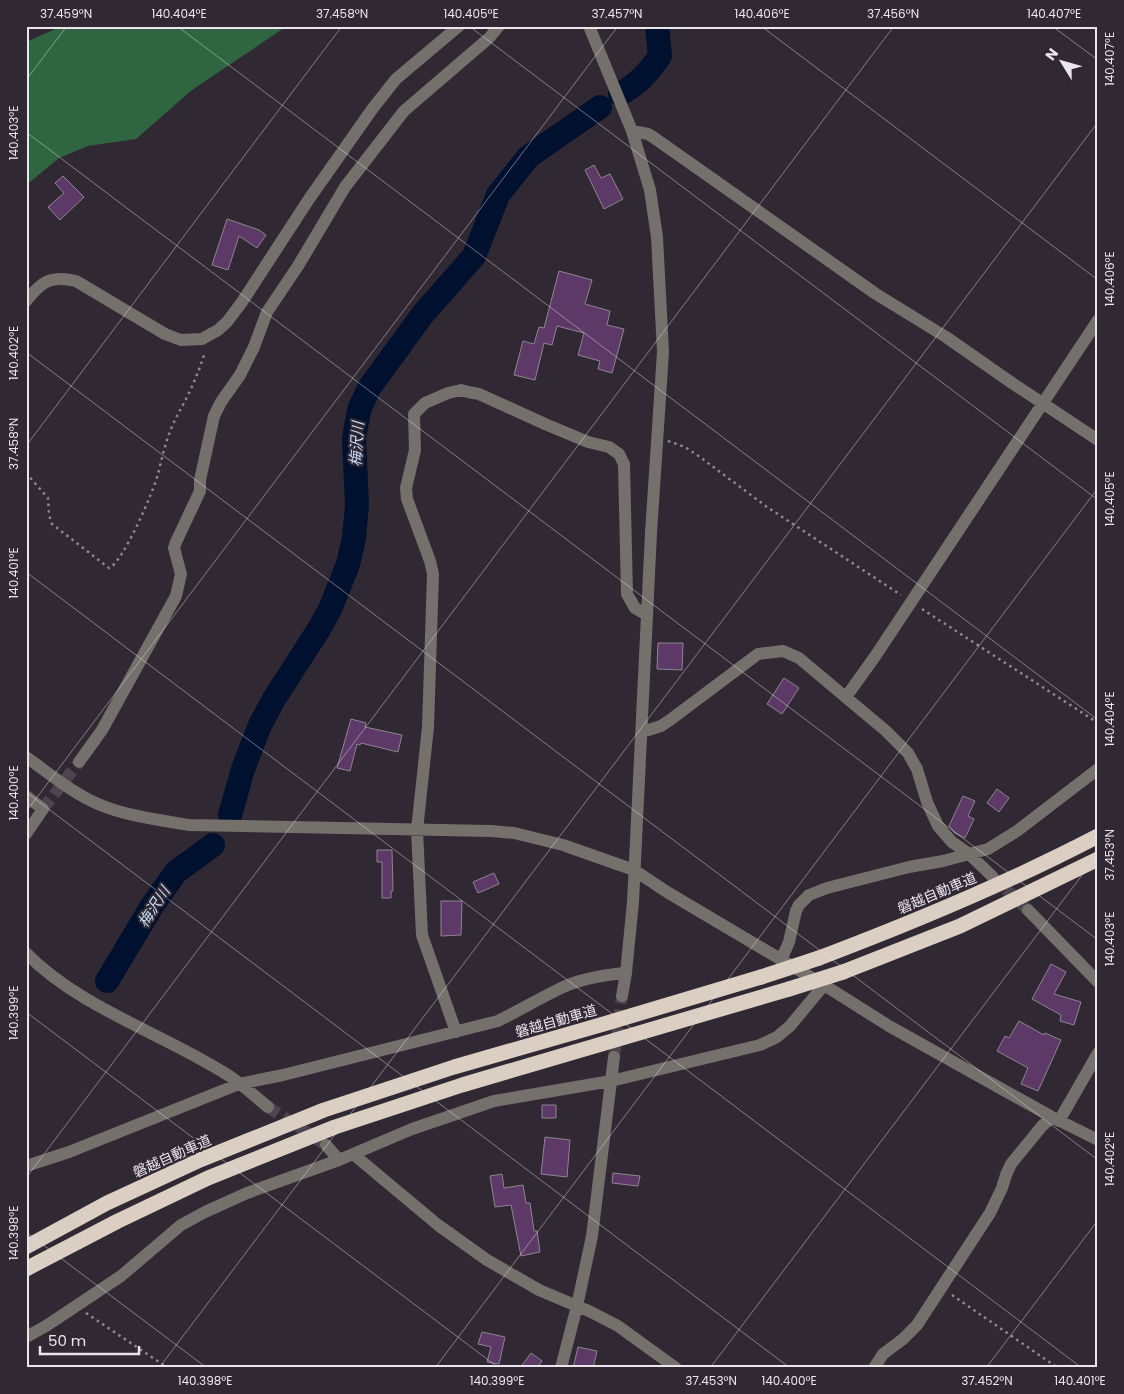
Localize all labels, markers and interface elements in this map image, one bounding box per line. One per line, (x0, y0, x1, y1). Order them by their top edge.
text: 37.459°N (40, 5, 92, 22)
text: 140.404°E (151, 5, 207, 22)
text: 37.458°N (316, 5, 368, 22)
text: 140.405°E (443, 5, 499, 22)
text: 37.457°N (591, 5, 643, 22)
text: 140.406°E (734, 5, 790, 22)
text: 37.456°N (867, 5, 919, 22)
text: 140.407°E (1027, 5, 1081, 22)
text: 140.407°E (1101, 32, 1118, 86)
north arrow (1036, 38, 1086, 88)
text: N (1040, 44, 1063, 64)
text: 140.403°E (5, 106, 22, 160)
text: 140.406°E (1101, 251, 1118, 307)
text: 140.402°E (5, 326, 22, 380)
text: 37.458°N (5, 418, 22, 470)
water label: 梅沢川 (345, 419, 368, 467)
text: 140.405°E (1101, 471, 1118, 527)
text: 140.401°E (5, 547, 22, 599)
text: 140.404°E (1101, 691, 1118, 747)
text: 140.400°E (5, 765, 22, 821)
text: 37.453°N (1101, 829, 1118, 881)
street label: 磐越自動車道 (894, 867, 980, 919)
water label: 梅沢川 (133, 880, 176, 931)
text: 140.403°E (1101, 912, 1118, 966)
text: 140.399°E (5, 986, 22, 1040)
street label: 磐越自動車道 (513, 1000, 599, 1042)
street label: 磐越自動車道 (130, 1130, 214, 1182)
text: 140.402°E (1101, 1132, 1118, 1186)
text: 140.398°E (5, 1206, 22, 1260)
scale bar (40, 1324, 139, 1356)
text: 50 m (48, 1330, 86, 1351)
text: 140.398°E (178, 1372, 232, 1389)
text: 140.399°E (470, 1372, 524, 1389)
text: 37.453°N (685, 1372, 737, 1389)
text: 140.400°E (761, 1372, 817, 1389)
text: 37.452°N (961, 1372, 1013, 1389)
text: 140.401°E (1054, 1372, 1106, 1389)

